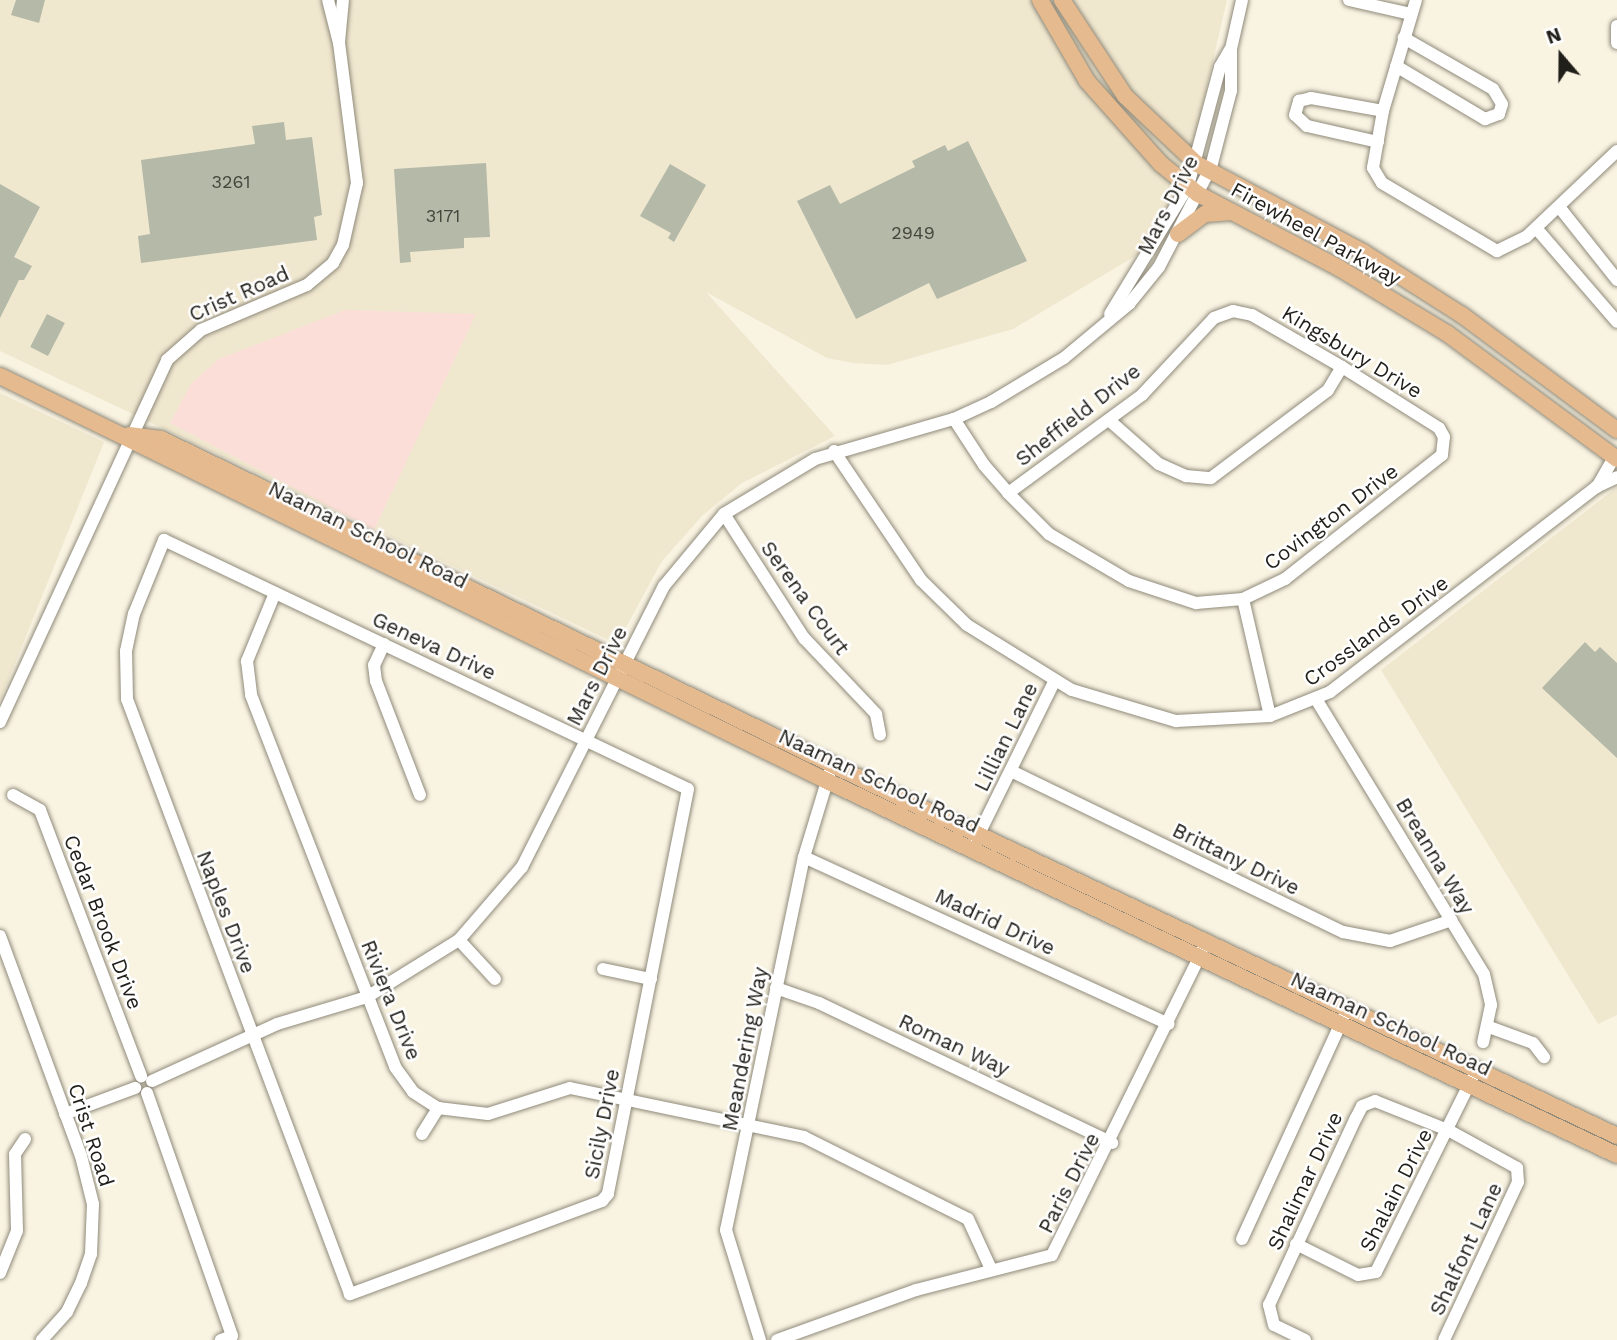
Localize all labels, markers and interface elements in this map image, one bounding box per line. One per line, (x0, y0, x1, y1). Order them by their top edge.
north arrow (1526, 21, 1596, 91)
text: N (1543, 23, 1564, 49)
street label: Mars Drive (1132, 151, 1204, 259)
house number: 3261 (212, 171, 250, 193)
street label: Firewheel Parkway (1226, 177, 1406, 291)
house number: 3171 (426, 205, 460, 227)
house number: 2949 (891, 222, 935, 244)
street label: Crist Road (185, 261, 293, 327)
street label: Kingsbury Drive (1277, 300, 1427, 404)
street label: Sheffield Drive (1010, 358, 1146, 472)
street label: Covington Drive (1259, 458, 1403, 576)
street label: Naaman School Road (264, 476, 472, 594)
street label: Serena Court (755, 536, 855, 660)
street label: Crosslands Drive (1299, 570, 1453, 692)
street label: Geneva Drive (368, 606, 500, 686)
street label: Mars Drive (561, 622, 633, 730)
street label: Lillian Lane (969, 678, 1043, 796)
street label: Naaman School Road (774, 723, 984, 839)
street label: Breanna Way (1390, 793, 1480, 919)
street label: Brittany Drive (1168, 817, 1304, 901)
street label: Cedar Brook Drive (58, 831, 148, 1013)
street label: Naples Drive (191, 847, 261, 977)
street label: Madrid Drive (931, 883, 1059, 961)
street label: Riviera Drive (355, 936, 427, 1064)
street label: Meandering Way (717, 965, 773, 1133)
street label: Naaman School Road (1286, 966, 1496, 1082)
street label: Roman Way (894, 1008, 1014, 1082)
street label: Sicily Drive (579, 1066, 625, 1182)
street label: Crist Road (63, 1080, 119, 1190)
street label: Shalimar Drive (1262, 1108, 1348, 1254)
street label: Shalain Drive (1354, 1124, 1438, 1256)
street label: Paris Drive (1033, 1129, 1105, 1237)
street label: Shalfont Lane (1424, 1179, 1508, 1319)

